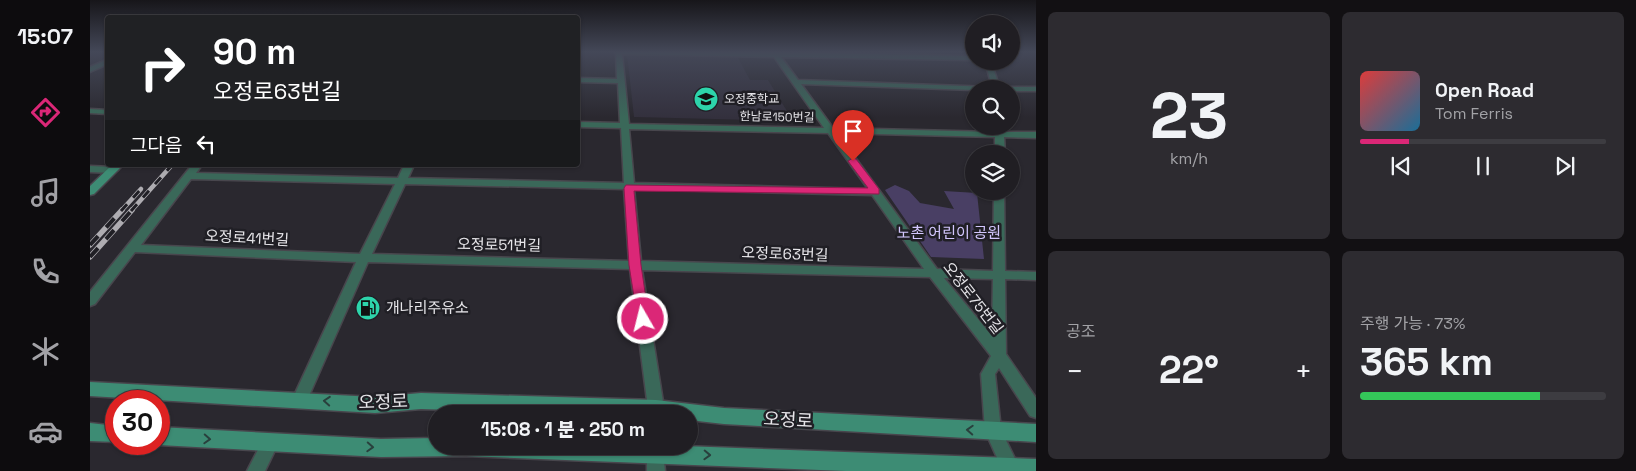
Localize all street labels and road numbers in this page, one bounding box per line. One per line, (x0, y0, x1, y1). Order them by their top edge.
street label: 한남로150번길 (739, 108, 815, 126)
street label: 오정로41번길 (204, 226, 290, 249)
street label: 오정로51번길 (457, 234, 541, 255)
street label: 오정로63번길 (741, 242, 829, 265)
street label: 오정로75번길 (939, 258, 1007, 338)
street label: 오정로 (358, 389, 408, 414)
street label: 오정로 (763, 407, 813, 432)

